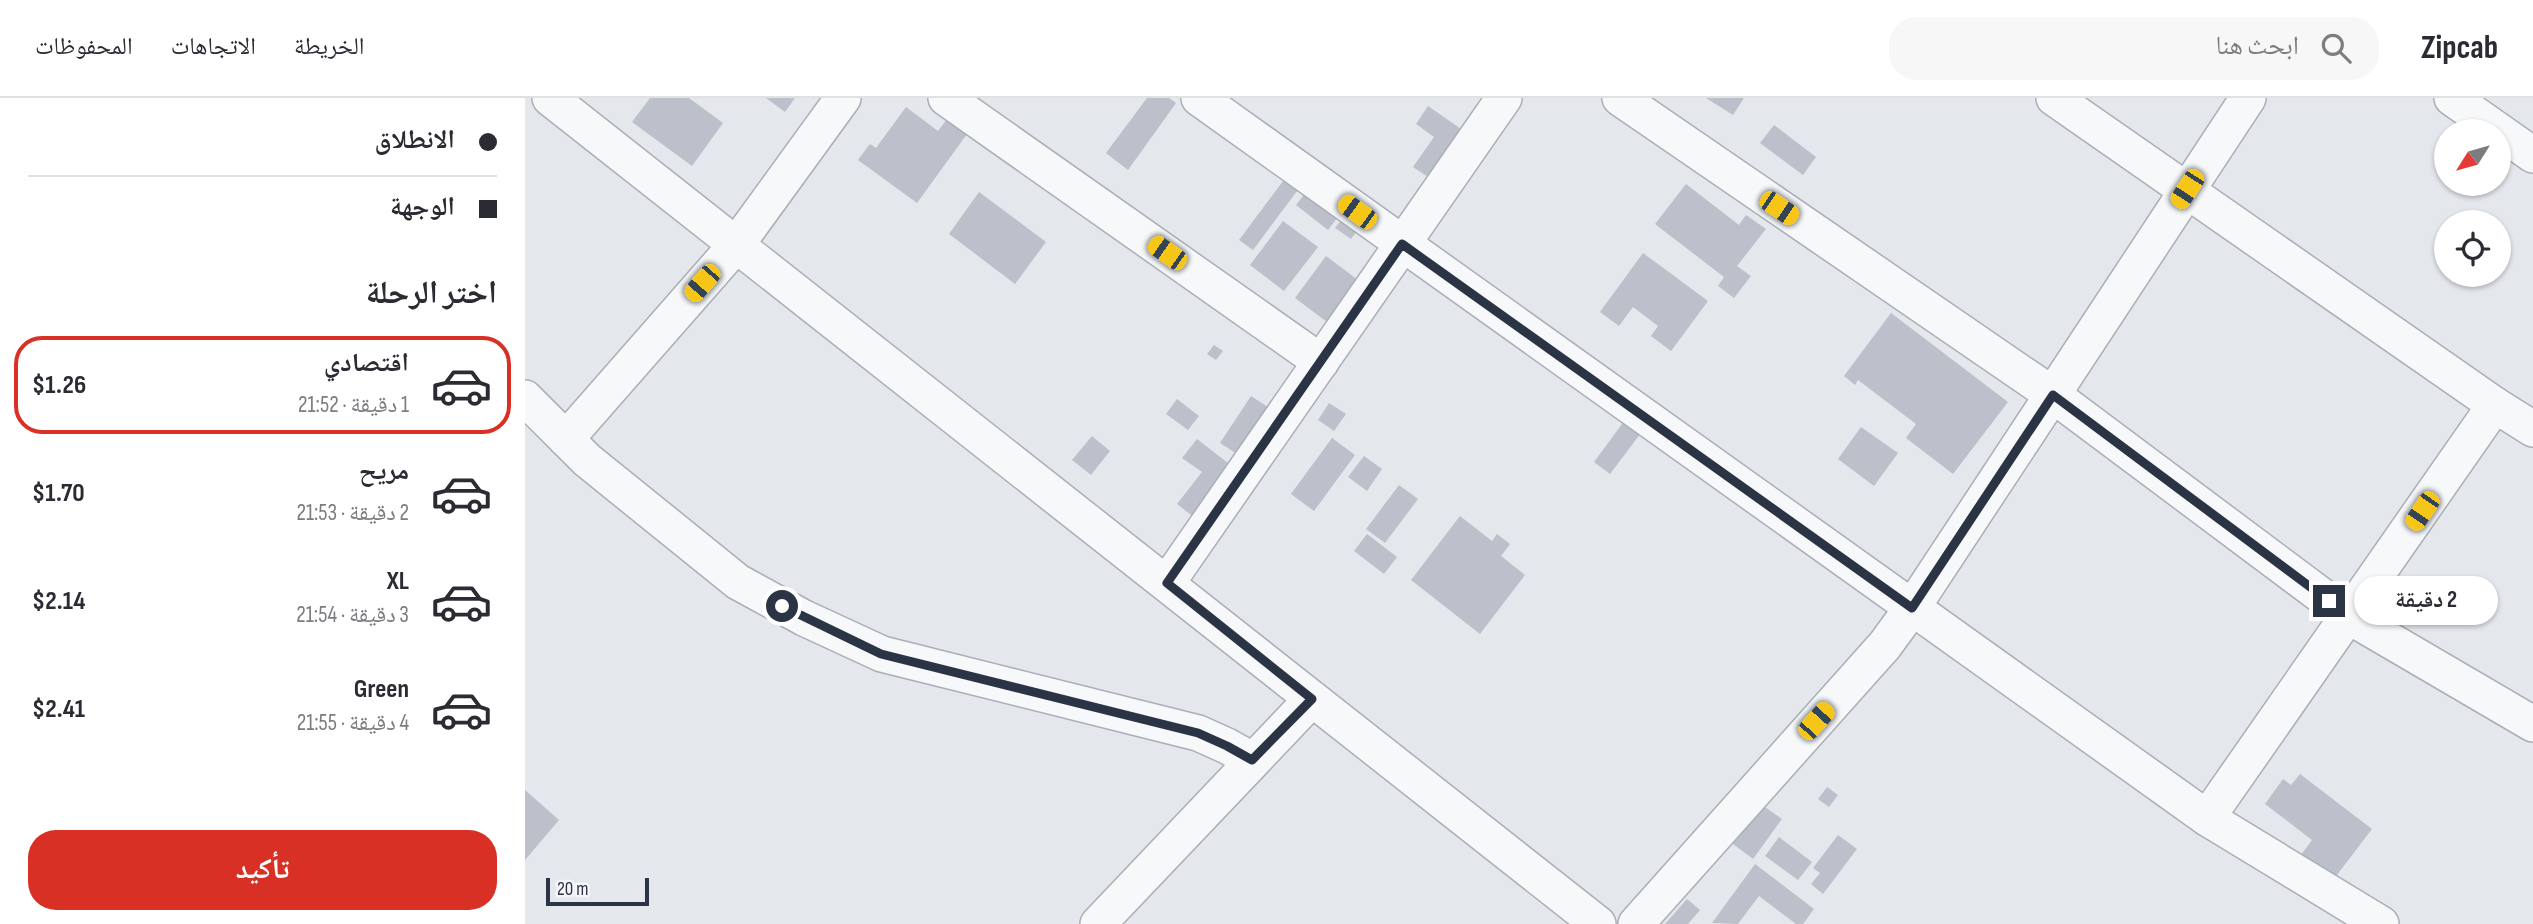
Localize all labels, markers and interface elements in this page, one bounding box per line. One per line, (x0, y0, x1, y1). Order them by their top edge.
search box (1889, 17, 2379, 80)
text: Zipcab (2421, 28, 2498, 68)
icon: search (2317, 29, 2355, 67)
text: ابحث هنا (2216, 31, 2299, 62)
text: المحفوظات (35, 32, 133, 61)
text: الاتجاهات (171, 32, 256, 61)
text: الخريطة (294, 32, 365, 61)
north arrow (2434, 119, 2511, 196)
map controls (2434, 119, 2511, 287)
text: الانطلاق (375, 125, 455, 156)
car (2167, 166, 2208, 212)
car (1756, 188, 1803, 228)
car (1334, 191, 1381, 233)
text: الوجهة (390, 192, 455, 223)
button: locate (2434, 210, 2511, 287)
car (1144, 232, 1191, 274)
car (681, 260, 724, 306)
text: اختر الرحلة (366, 274, 497, 313)
text: اقتصادي (324, 348, 409, 379)
icon: car (430, 354, 493, 417)
text: $1.26 (32, 370, 86, 401)
text: 1 دقيقة · 21:52 (298, 391, 409, 419)
text: مريح (359, 456, 409, 487)
icon: car (430, 462, 493, 525)
text: $1.70 (32, 478, 85, 509)
car (2402, 488, 2443, 534)
text: 2 دقيقة · 21:53 (296, 499, 409, 527)
text: XL (387, 566, 409, 597)
icon: car (430, 570, 493, 633)
callout: 2 دقيقة (2353, 576, 2497, 626)
route end (2313, 585, 2345, 617)
text: $2.14 (32, 586, 85, 617)
text: 2 دقيقة (2395, 586, 2457, 614)
route start (766, 590, 798, 622)
text: 3 دقيقة · 21:54 (296, 601, 409, 629)
text: Green (354, 674, 409, 705)
icon: car (430, 678, 493, 741)
text: $2.41 (32, 694, 85, 725)
car (1795, 698, 1838, 744)
text: 4 دقيقة · 21:55 (297, 709, 409, 737)
button: تأكيد (28, 830, 497, 910)
scale bar (546, 875, 649, 907)
text: 20 m (557, 878, 589, 901)

